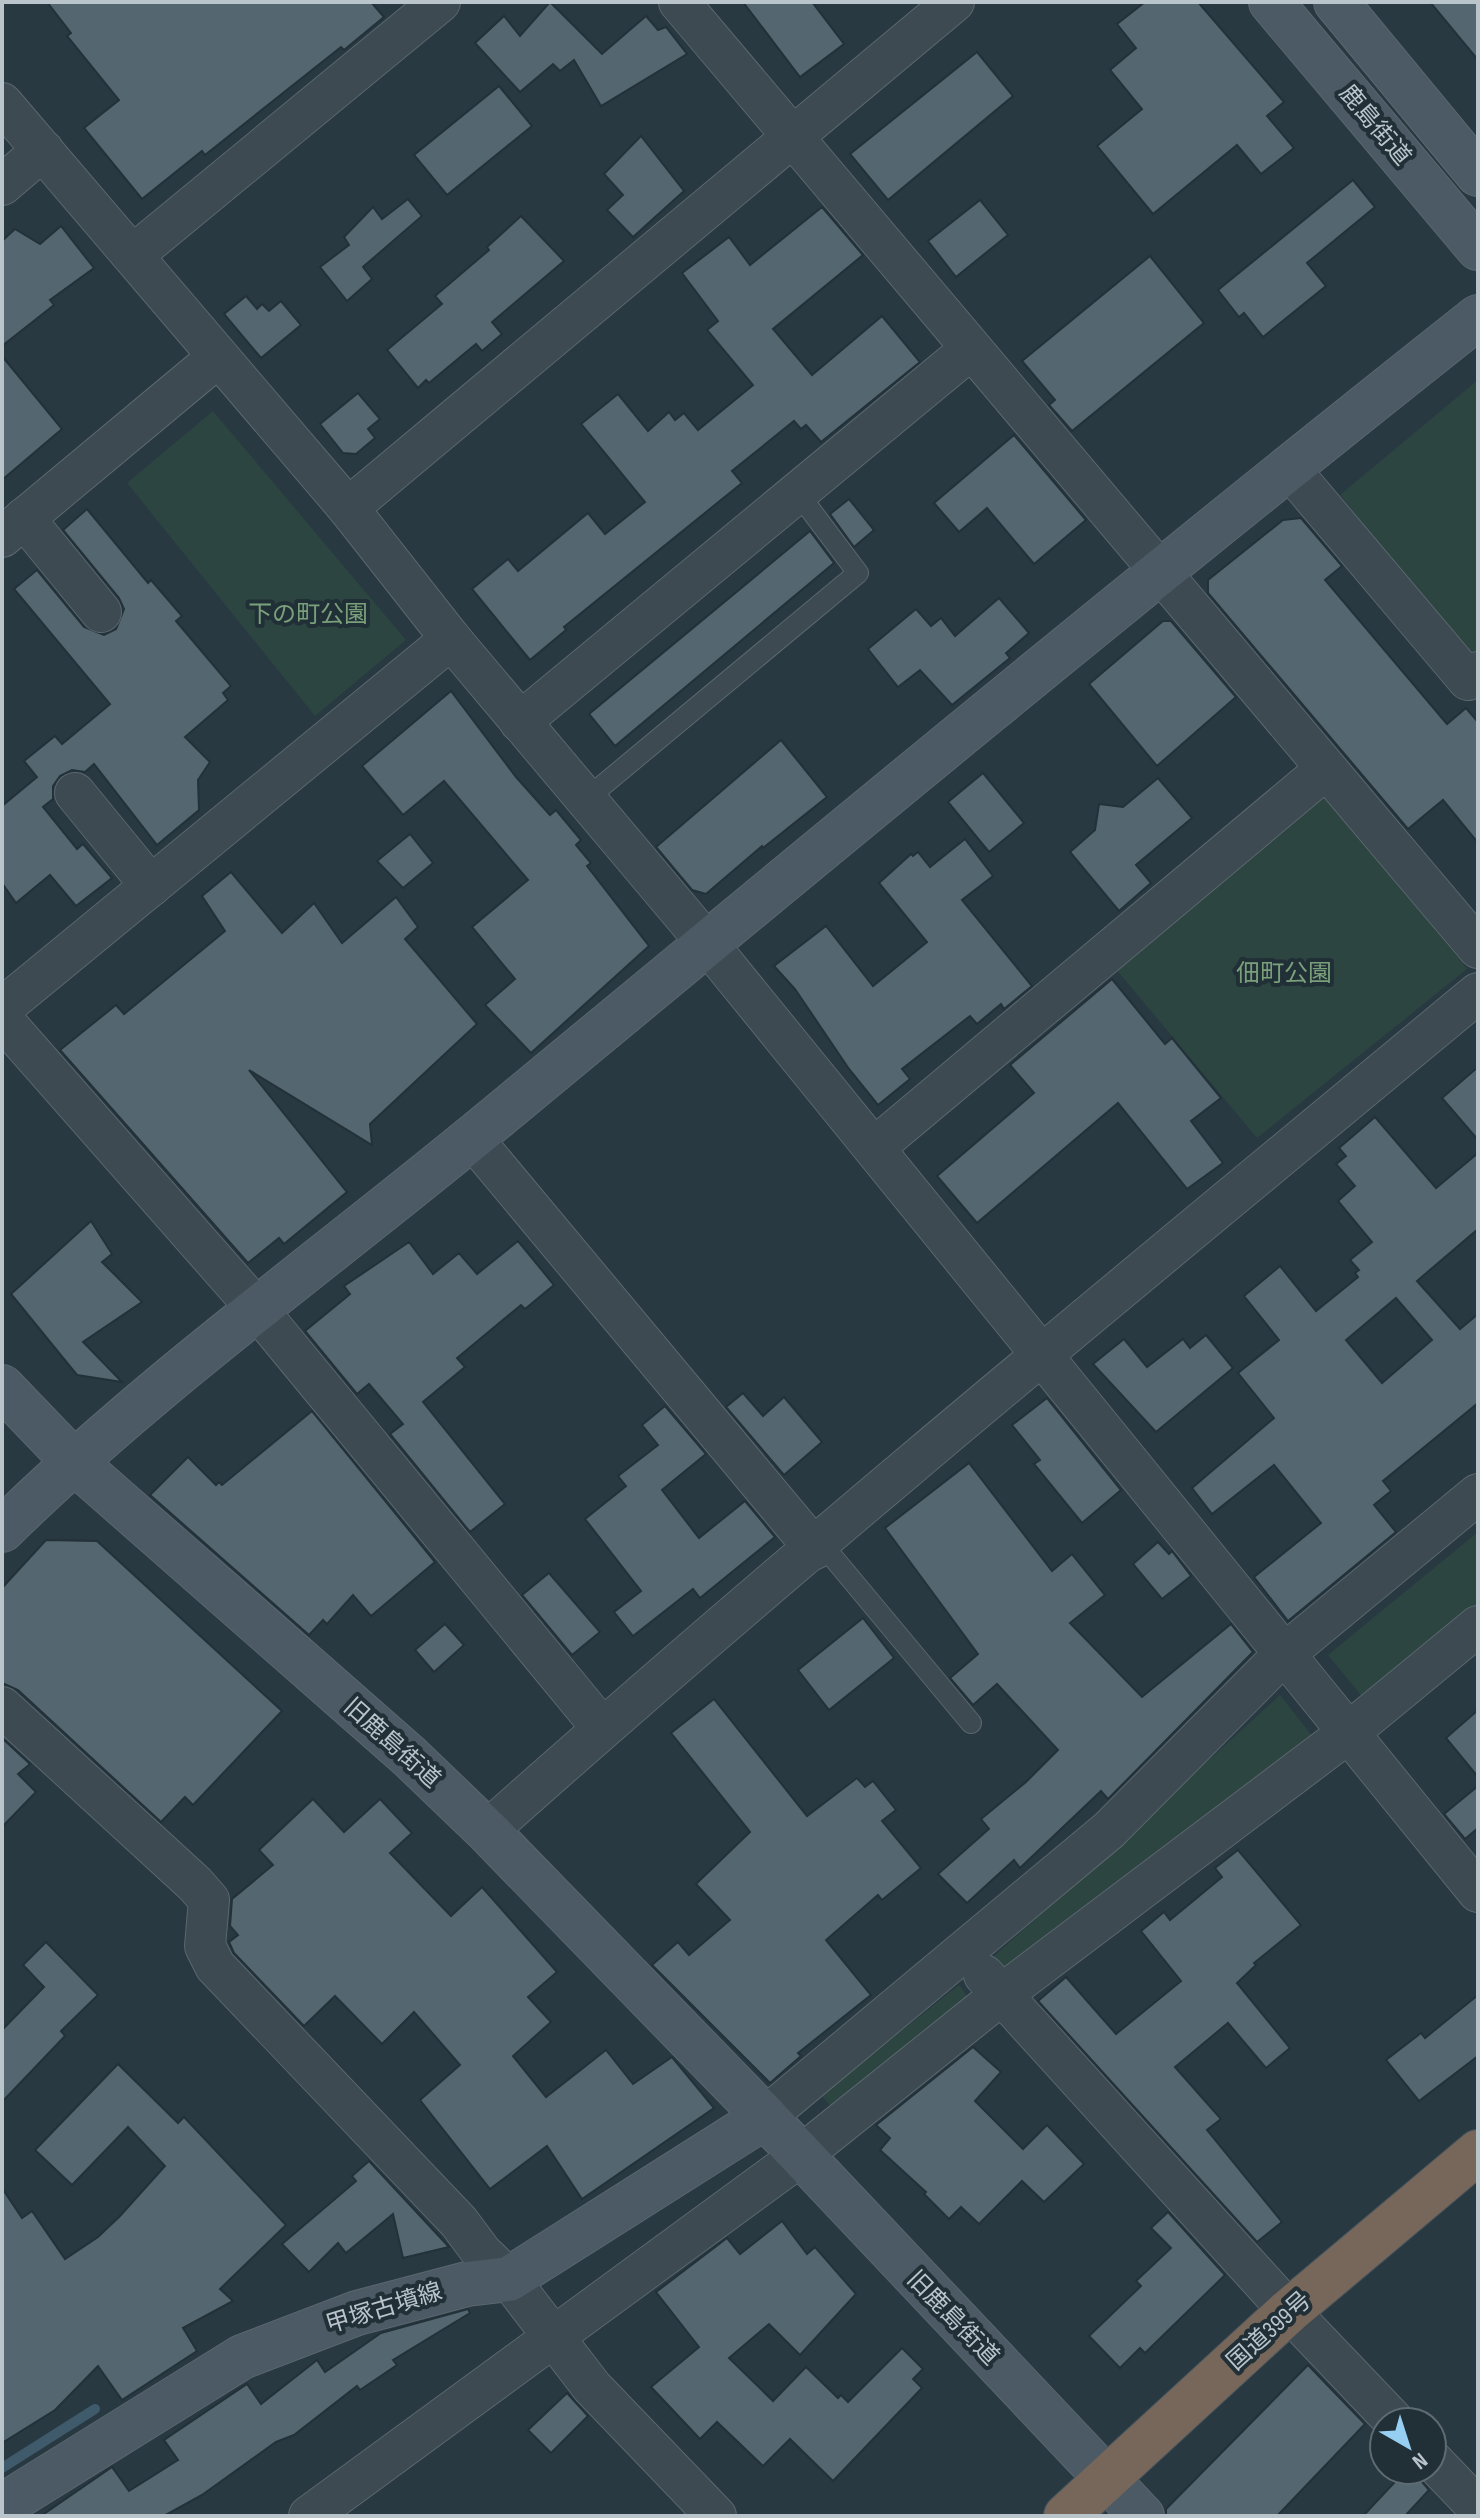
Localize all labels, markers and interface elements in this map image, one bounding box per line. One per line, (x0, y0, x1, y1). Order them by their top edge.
street label: 鹿島街道 (1333, 79, 1417, 171)
park label: 下の町公園 (248, 600, 368, 629)
park label: 佃町公園 (1236, 959, 1332, 988)
street label: 旧鹿島街道 (338, 1692, 446, 1794)
street label: 旧鹿島街道 (901, 2265, 1005, 2371)
street label: 甲塚古墳線 (322, 2277, 446, 2339)
street label: 国道399号 (1221, 2286, 1317, 2376)
north arrow (1368, 2406, 1448, 2486)
text: N (1407, 2446, 1433, 2475)

